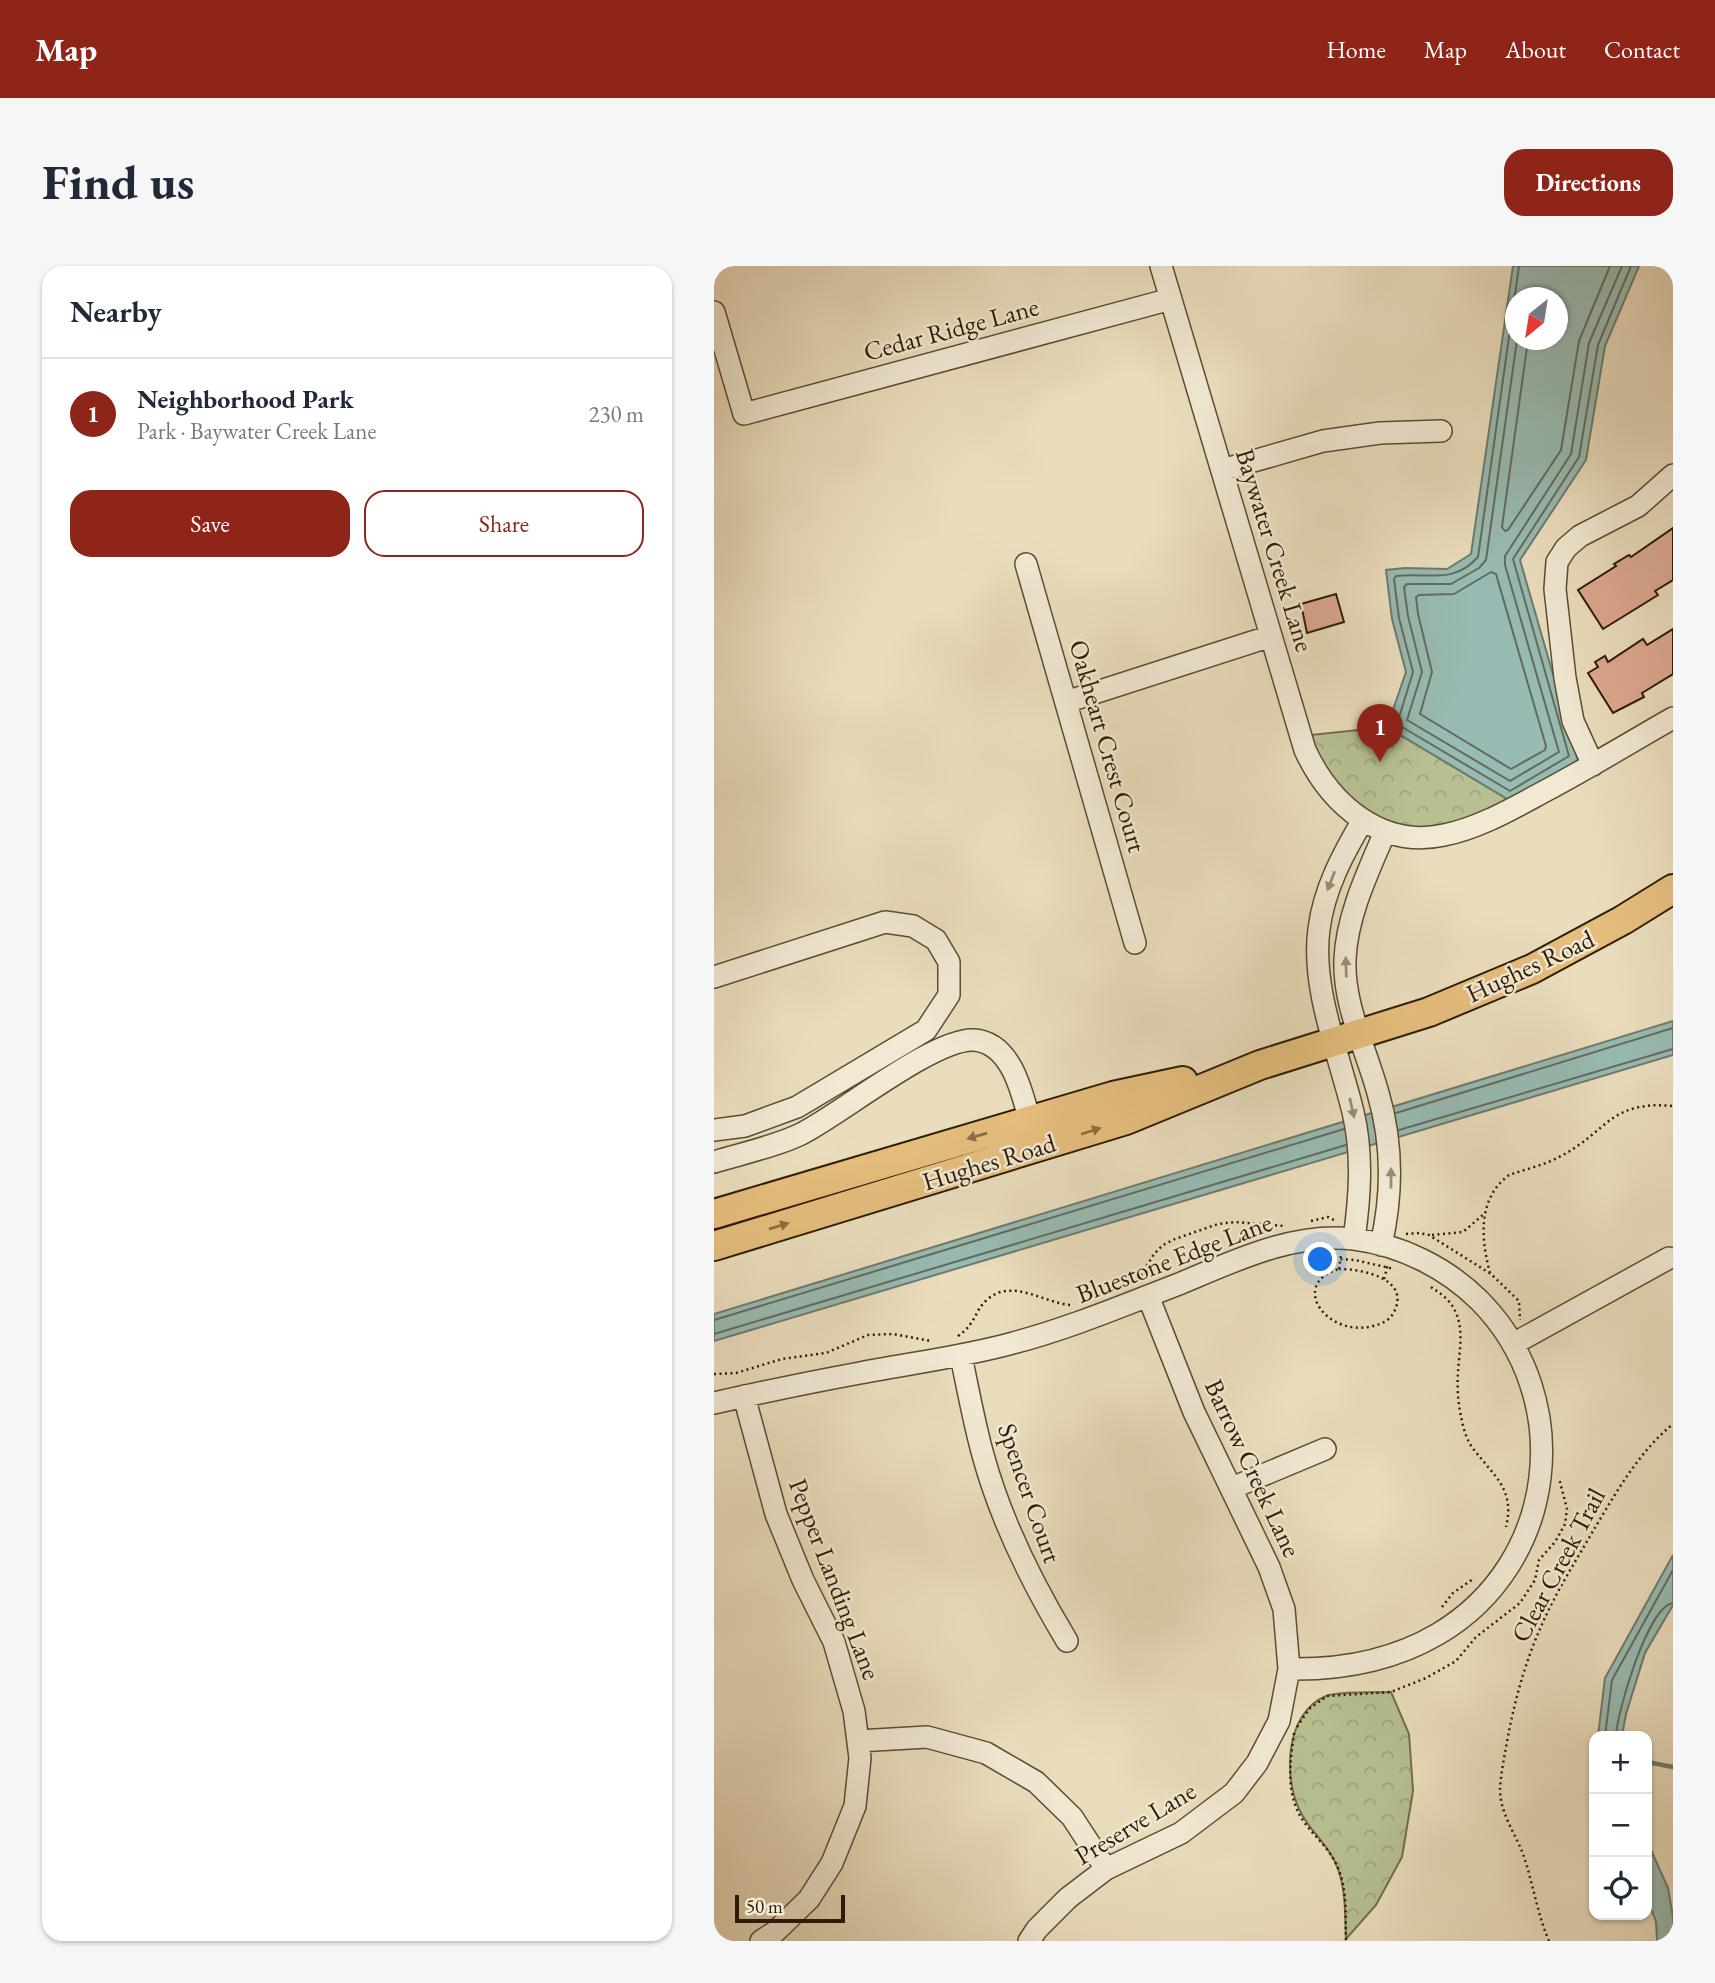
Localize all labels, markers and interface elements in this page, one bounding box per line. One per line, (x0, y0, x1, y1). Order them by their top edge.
text: Map (35, 28, 97, 71)
text: Home (1326, 34, 1386, 65)
text: Map (1424, 34, 1467, 65)
text: About (1505, 34, 1566, 65)
text: Contact (1604, 34, 1680, 65)
button: Directions (1504, 149, 1673, 216)
text: Find us (42, 150, 194, 214)
north arrow (1505, 287, 1568, 350)
street label: Cedar Ridge Lane (860, 289, 1042, 369)
text: Nearby (70, 292, 162, 331)
text: Neighborhood Park (137, 382, 354, 416)
text: 1 (87, 399, 99, 429)
text: 230 m (588, 399, 644, 429)
text: Park · Baywater Creek Lane (137, 416, 376, 446)
street label: Baywater Creek Lane (1228, 444, 1322, 656)
button: Save (70, 490, 350, 557)
button: Share (364, 490, 644, 557)
street label: Oakheart Crest Court (1061, 636, 1155, 856)
pin: 1 (1357, 704, 1403, 762)
one-way arrow (1326, 870, 1337, 891)
street label: Hughes Road (1460, 921, 1600, 1010)
one-way arrow (1341, 955, 1352, 977)
one-way arrow (1346, 1097, 1357, 1119)
street label: Hughes Road (918, 1125, 1061, 1198)
one-way arrow (1080, 1125, 1101, 1136)
one-way arrow (966, 1131, 987, 1141)
one-way arrow (1385, 1167, 1397, 1189)
street label: Bluestone Edge Lane (1071, 1205, 1277, 1311)
one-way arrow (769, 1220, 790, 1230)
your location (1303, 1242, 1337, 1276)
street label: Barrow Creek Lane (1197, 1374, 1309, 1562)
street label: Spencer Court (990, 1419, 1070, 1567)
street label: Pepper Landing Lane (781, 1474, 889, 1684)
street label: Clear Creek Trail (1503, 1482, 1613, 1648)
map controls (1589, 1731, 1652, 1920)
button: + (1589, 1731, 1652, 1794)
street label: Preserve Lane (1068, 1773, 1202, 1873)
button: − (1589, 1794, 1652, 1857)
button: locate (1589, 1857, 1652, 1920)
scale bar (735, 1892, 845, 1924)
text: 50 m (746, 1894, 783, 1919)

